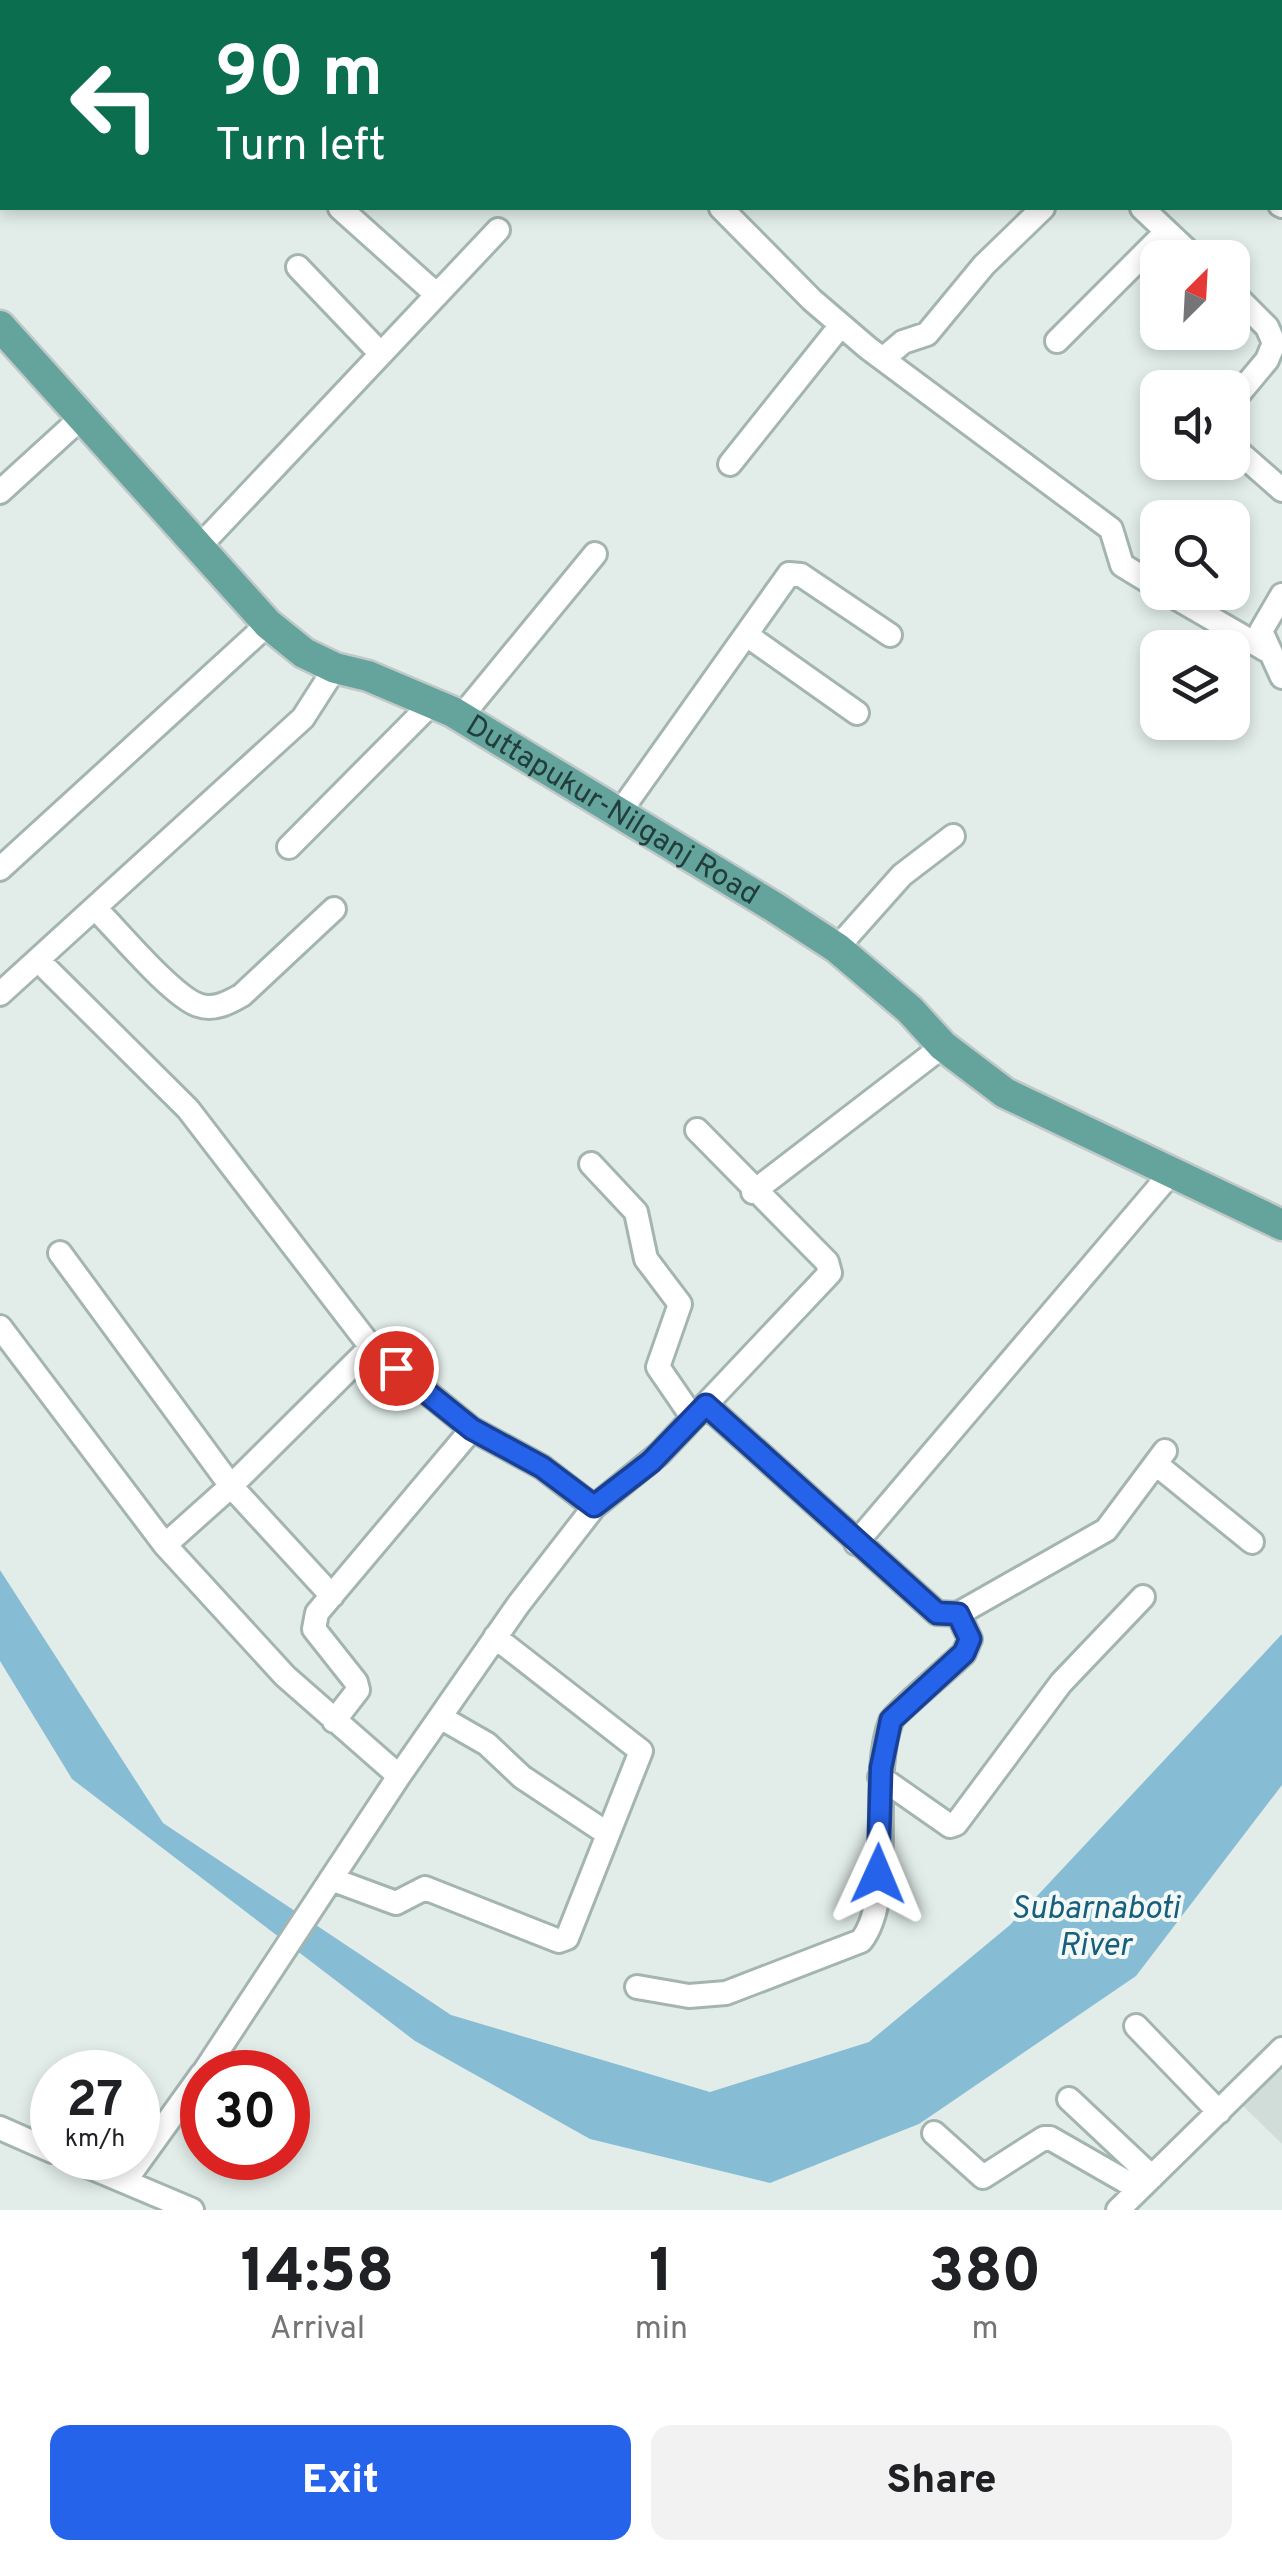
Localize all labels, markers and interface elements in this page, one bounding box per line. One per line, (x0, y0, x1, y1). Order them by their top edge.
text: 90 m (215, 32, 383, 121)
icon: left (50, 40, 180, 170)
text: Turn left (215, 119, 386, 176)
north arrow (1140, 240, 1250, 350)
map controls (1140, 240, 1250, 740)
button: sound (1140, 370, 1250, 480)
button: search (1140, 500, 1250, 610)
button: layers (1140, 630, 1250, 740)
street label: Duttapukur-Nilganj Road (458, 708, 765, 915)
pin (354, 1326, 439, 1411)
icon: arrive (369, 1341, 424, 1396)
position arrow (826, 1822, 930, 1926)
water label: Subarnaboti River (1011, 1890, 1181, 1967)
speed limit sign: 30 (180, 2050, 310, 2180)
text: 27 (67, 2071, 123, 2134)
text: km/h (65, 2124, 125, 2156)
text: 14:58 (241, 2237, 394, 2313)
text: 1 (649, 2237, 674, 2313)
text: 380 (929, 2237, 1041, 2313)
text: Arrival (270, 2310, 365, 2350)
text: min (635, 2310, 688, 2350)
text: m (971, 2310, 999, 2350)
button: Exit (50, 2425, 631, 2540)
button: Share (651, 2425, 1232, 2540)

